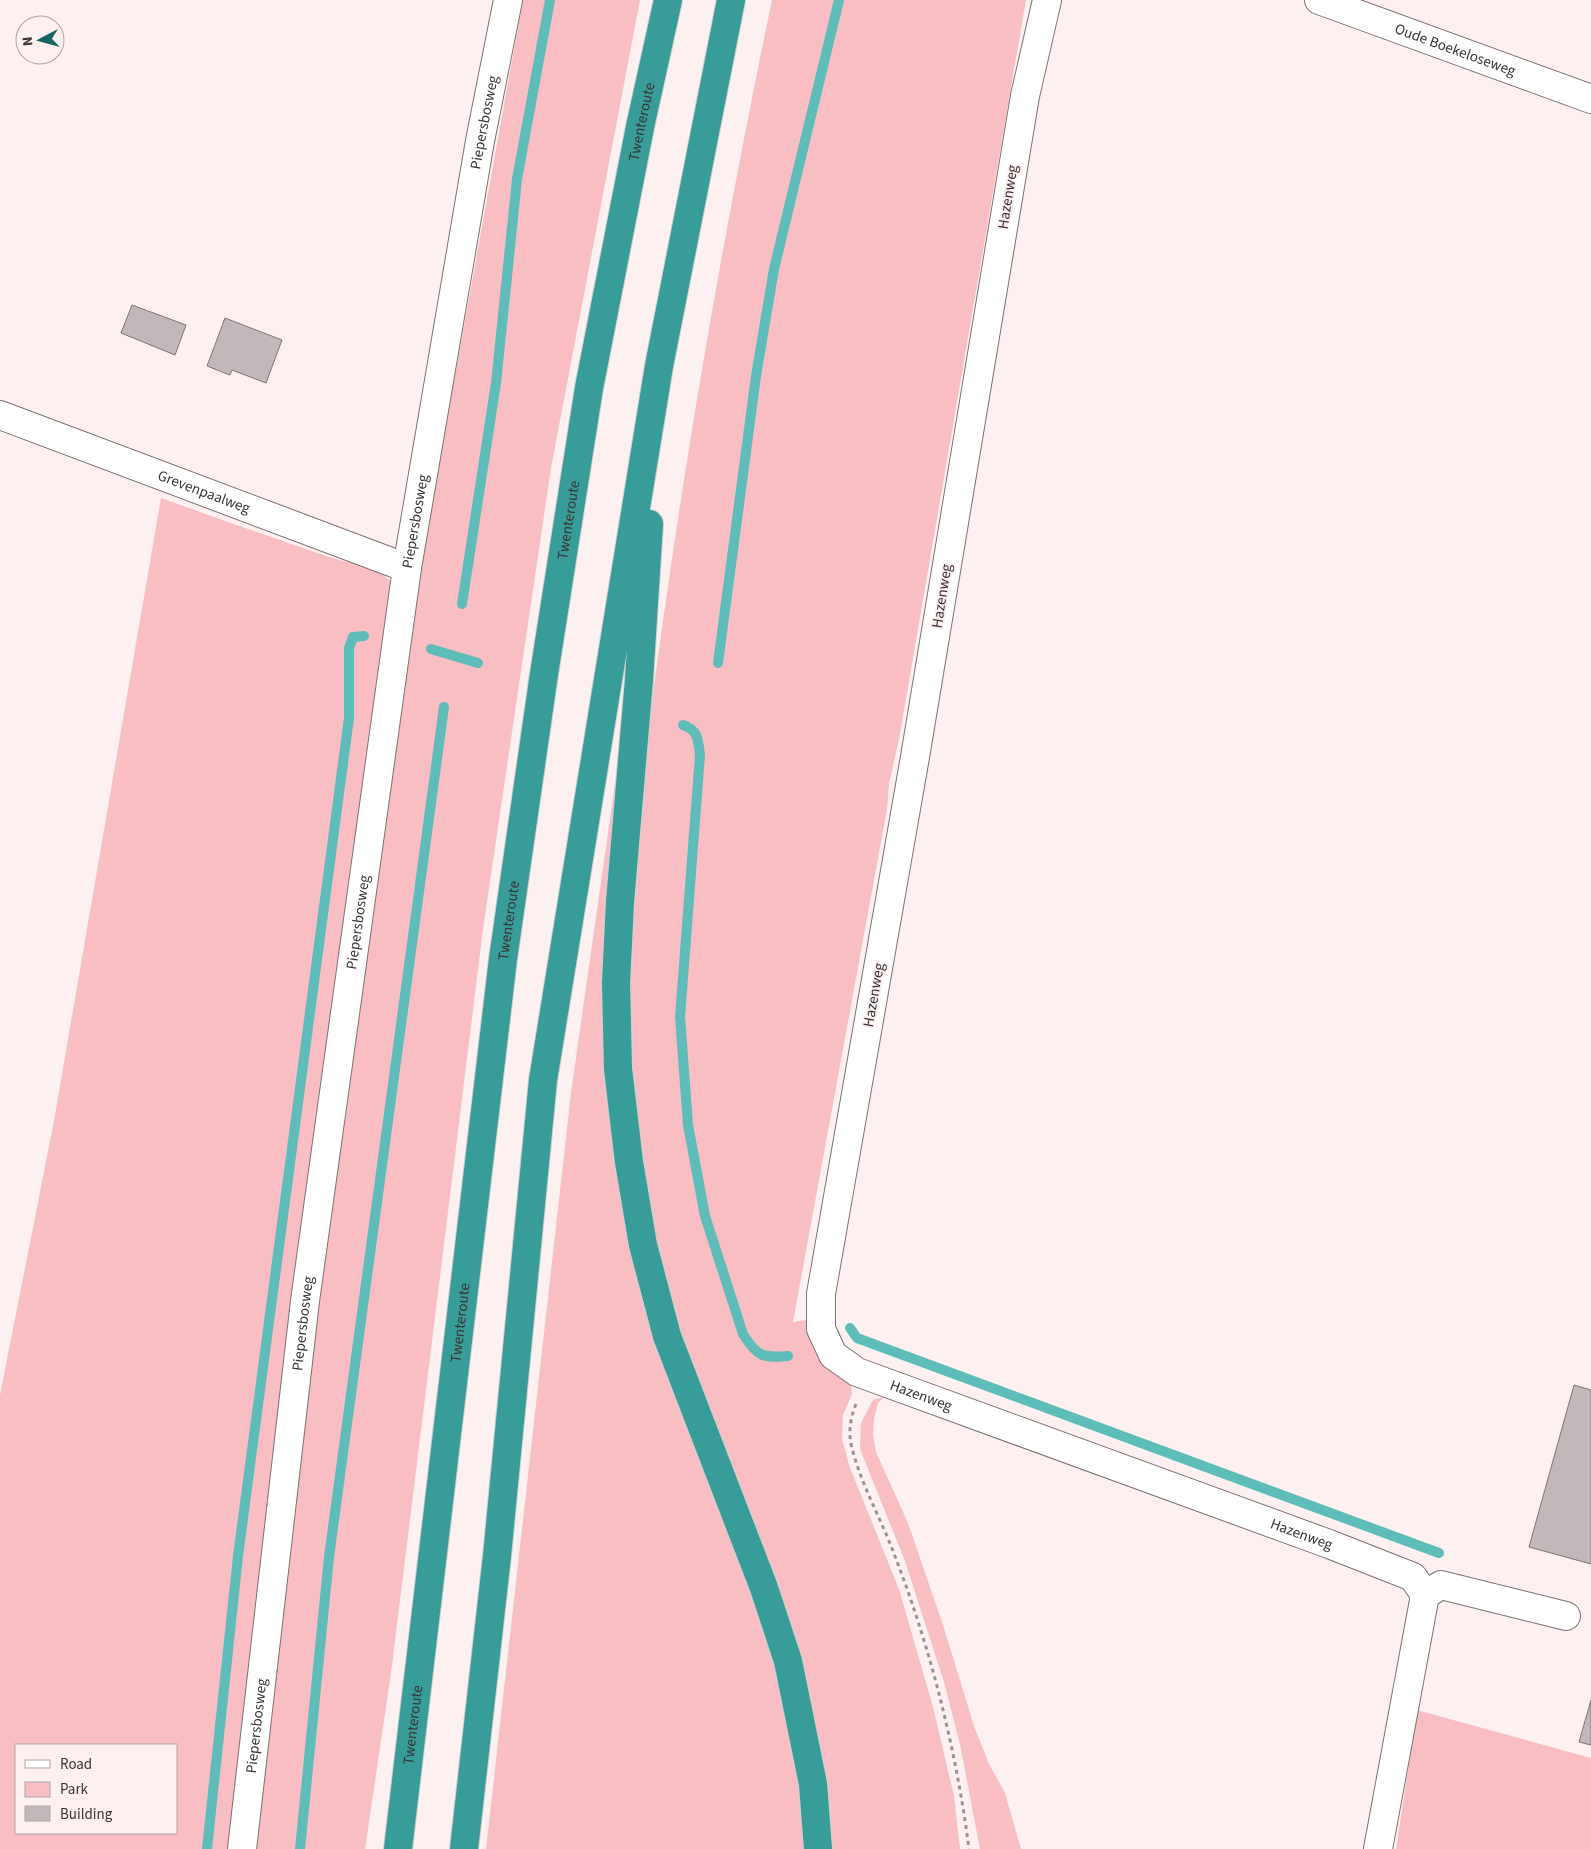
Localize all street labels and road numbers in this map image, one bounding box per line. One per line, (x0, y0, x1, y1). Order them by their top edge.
street label: Oude Boekeloseweg (1392, 18, 1519, 81)
street label: Piepersbosweg (465, 73, 503, 171)
street label: Twenteroute (623, 80, 660, 163)
street label: Hazenweg (993, 163, 1024, 231)
street label: Grevenpaalweg (155, 465, 254, 519)
street label: Piepersbosweg (397, 472, 433, 570)
street label: Twenteroute (552, 479, 585, 561)
street label: Hazenweg (927, 562, 958, 630)
street label: Piepersbosweg (341, 873, 375, 971)
street label: Twenteroute (492, 879, 525, 962)
street label: Hazenweg (858, 961, 890, 1029)
street label: Piepersbosweg (287, 1274, 319, 1372)
street label: Twenteroute (445, 1282, 475, 1364)
street label: Hazenweg (887, 1374, 956, 1416)
street label: Hazenweg (1268, 1513, 1336, 1555)
street label: Piepersbosweg (240, 1677, 272, 1774)
street label: Twenteroute (398, 1684, 428, 1766)

